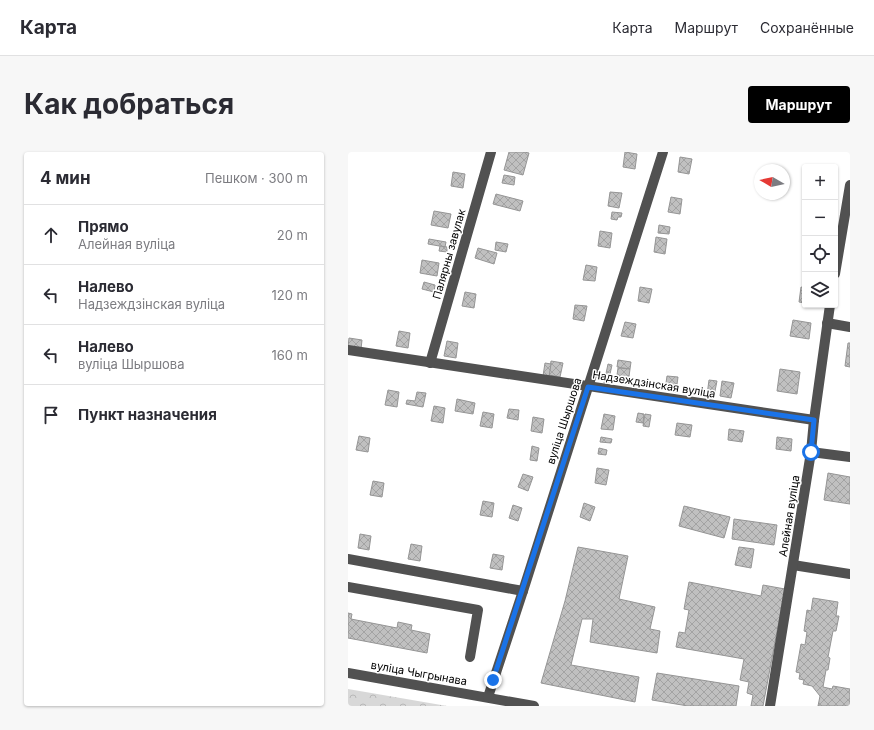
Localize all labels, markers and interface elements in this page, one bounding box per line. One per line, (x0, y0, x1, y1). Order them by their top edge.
text: Карта (20, 16, 77, 39)
text: Карта (612, 19, 653, 36)
text: Маршрут (675, 19, 738, 36)
text: Сохранённые (760, 19, 854, 36)
button: Маршрут (748, 86, 850, 123)
text: Как добраться (24, 87, 234, 121)
north arrow (754, 164, 790, 200)
map controls (802, 164, 838, 308)
button: + (802, 164, 838, 200)
text: 4 мин (40, 168, 91, 188)
text: Пешком · 300 m (205, 170, 308, 186)
button: − (802, 200, 838, 236)
street label: Палярны завулак (429, 207, 469, 301)
text: Прямо (78, 217, 129, 236)
icon: ahead (40, 224, 62, 246)
text: 20 m (277, 227, 308, 243)
text: Алейная вуліца (78, 236, 175, 252)
button: locate (802, 236, 838, 272)
button: layers (802, 272, 838, 308)
text: Налево (78, 277, 134, 296)
icon: left (40, 284, 62, 306)
text: 120 m (272, 287, 308, 303)
text: Надзеждзінская вуліца (78, 296, 225, 312)
text: Налево (78, 337, 134, 356)
icon: left (40, 344, 62, 366)
text: 160 m (271, 347, 308, 363)
text: вуліца Шыршова (78, 356, 185, 372)
street label: Надзеждзінская вуліца (591, 367, 717, 401)
street label: вуліца Шыршова (543, 376, 585, 466)
icon: arrive (40, 404, 62, 426)
text: Пункт назначения (78, 405, 217, 424)
route start (802, 443, 820, 461)
street label: Алейная вуліца (776, 474, 802, 558)
street label: вуліца Чыгрынава (370, 658, 468, 688)
route end (484, 671, 502, 689)

